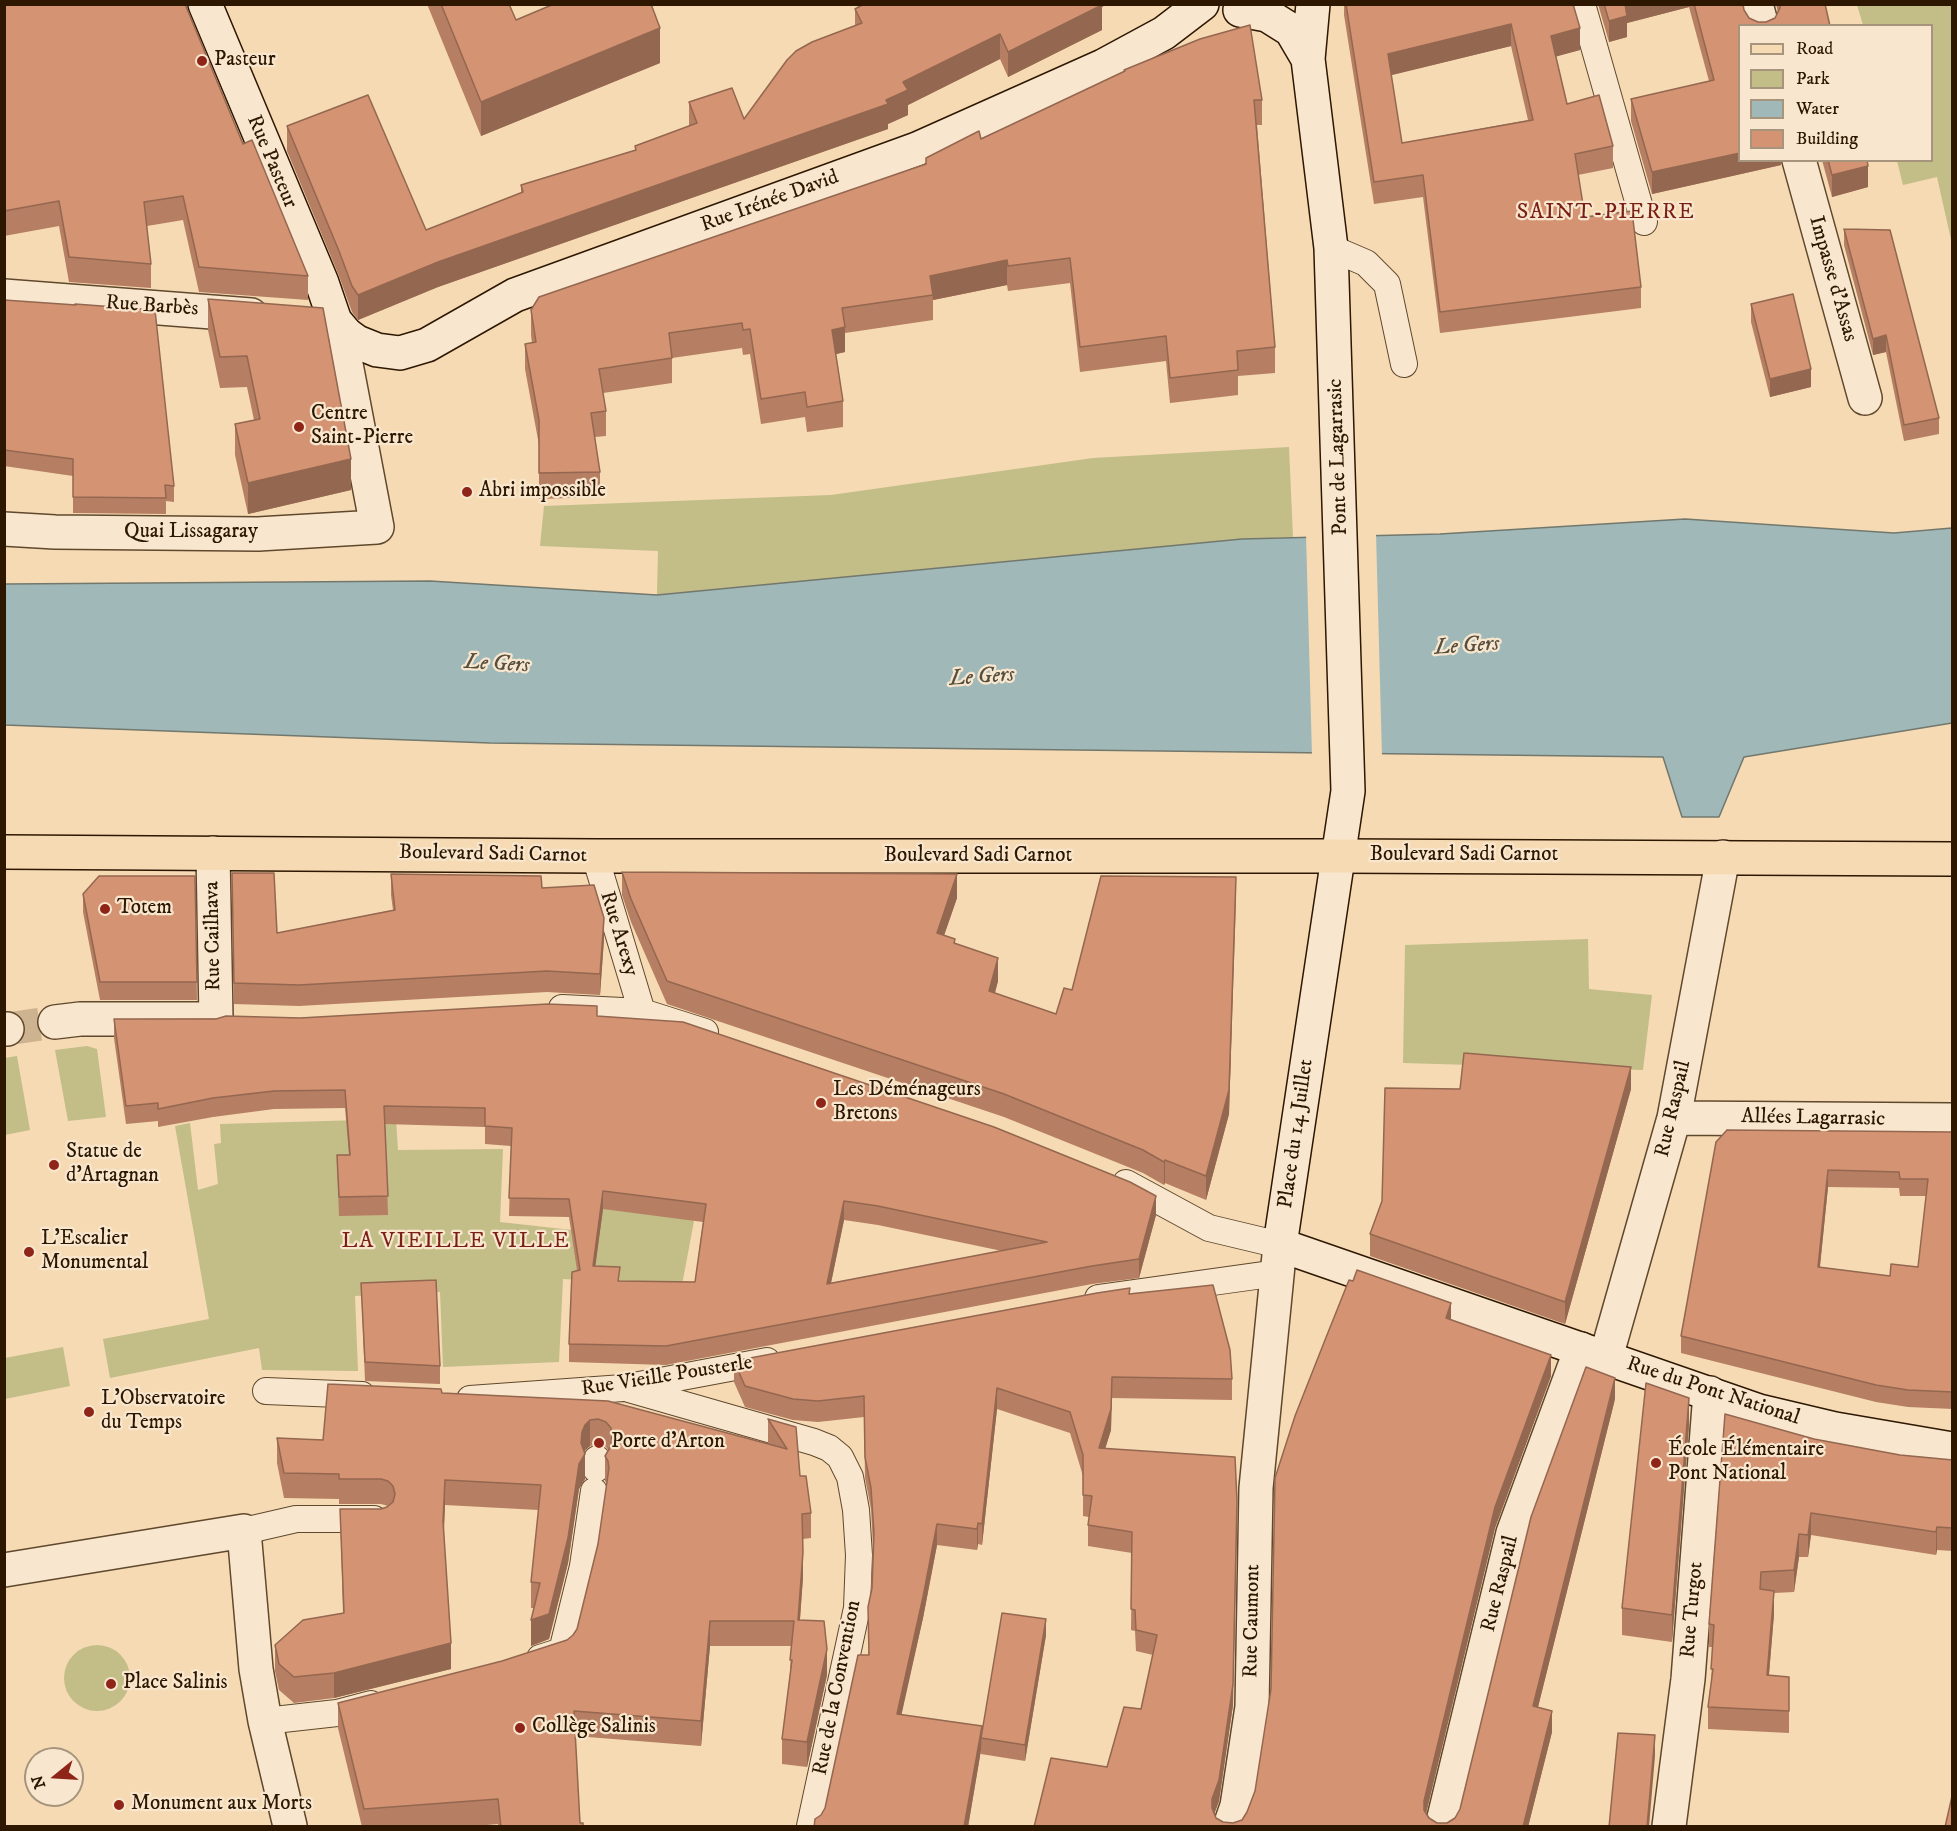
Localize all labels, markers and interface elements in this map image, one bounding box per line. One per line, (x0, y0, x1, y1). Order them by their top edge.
legend (1738, 24, 1933, 162)
text: Road (1796, 38, 1833, 60)
place label: Pasteur (214, 48, 276, 74)
marker: Pasteur (195, 54, 209, 68)
text: Park (1796, 68, 1830, 90)
text: Water (1796, 98, 1839, 120)
street label: Rue Pasteur (240, 112, 302, 212)
text: Building (1796, 128, 1858, 150)
street label: Rue Irénée David (698, 165, 842, 239)
district label: SAINT-PIERRE (1517, 200, 1695, 226)
street label: Impasse d'Assas (1802, 213, 1862, 345)
street label: Rue Barbès (105, 291, 199, 323)
street label: Pont de Lagarrasic (1324, 378, 1354, 536)
place label: Centre Saint-Pierre (311, 402, 413, 452)
marker: Centre Saint-Pierre (292, 420, 306, 434)
place label: Abri impossible (479, 479, 606, 505)
marker: Abri impossible (460, 485, 474, 499)
street label: Quai Lissagaray (124, 520, 258, 546)
water label: Le Gers (1434, 632, 1500, 662)
water label: Le Gers (464, 650, 530, 680)
water label: Le Gers (949, 663, 1015, 693)
street label: Boulevard Sadi Carnot (399, 841, 587, 869)
street label: Boulevard Sadi Carnot (1370, 843, 1558, 869)
street label: Boulevard Sadi Carnot (884, 844, 1072, 870)
street label: Rue Cailhava (200, 881, 228, 991)
street label: Rue Arexy (593, 888, 643, 980)
place label: Totem (117, 896, 172, 922)
marker: Totem (98, 902, 112, 916)
street label: Place du 14 Juillet (1274, 1058, 1320, 1210)
street label: Rue Raspail (1651, 1058, 1697, 1160)
place label: Les Déménageurs Bretons (833, 1078, 981, 1128)
marker: Les Déménageurs Bretons (814, 1096, 828, 1110)
street label: Allées Lagarrasic (1741, 1105, 1885, 1133)
place label: Statue de d'Artagnan (66, 1140, 159, 1190)
marker: Statue de d'Artagnan (47, 1158, 61, 1172)
place label: L'Escalier Monumental (41, 1227, 148, 1277)
district label: LA VIEILLE VILLE (342, 1229, 570, 1255)
marker: L'Escalier Monumental (22, 1245, 36, 1259)
street label: Rue Vieille Pousterle (580, 1351, 754, 1403)
street label: Rue du Pont National (1623, 1352, 1803, 1432)
place label: L'Observatoire du Temps (101, 1387, 225, 1437)
marker: L'Observatoire du Temps (82, 1405, 96, 1419)
place label: Porte d’Arton (611, 1430, 725, 1456)
marker: Porte d’Arton (592, 1436, 606, 1450)
place label: École Élémentaire Pont National (1668, 1438, 1824, 1488)
marker: École Élémentaire Pont National (1649, 1456, 1663, 1470)
street label: Rue Raspail (1477, 1533, 1525, 1635)
street label: Rue Turgot (1676, 1561, 1710, 1659)
street label: Rue Caumont (1239, 1564, 1267, 1678)
street label: Rue de la Convention (809, 1598, 867, 1778)
place label: Place Salinis (123, 1671, 228, 1697)
marker: Place Salinis (104, 1677, 118, 1691)
place label: Collège Salinis (532, 1715, 656, 1741)
marker: Collège Salinis (513, 1721, 527, 1735)
north arrow (24, 1747, 84, 1807)
text: N (27, 1773, 50, 1791)
place label: Monument aux Morts (131, 1792, 312, 1818)
marker: Monument aux Morts (112, 1798, 126, 1812)

